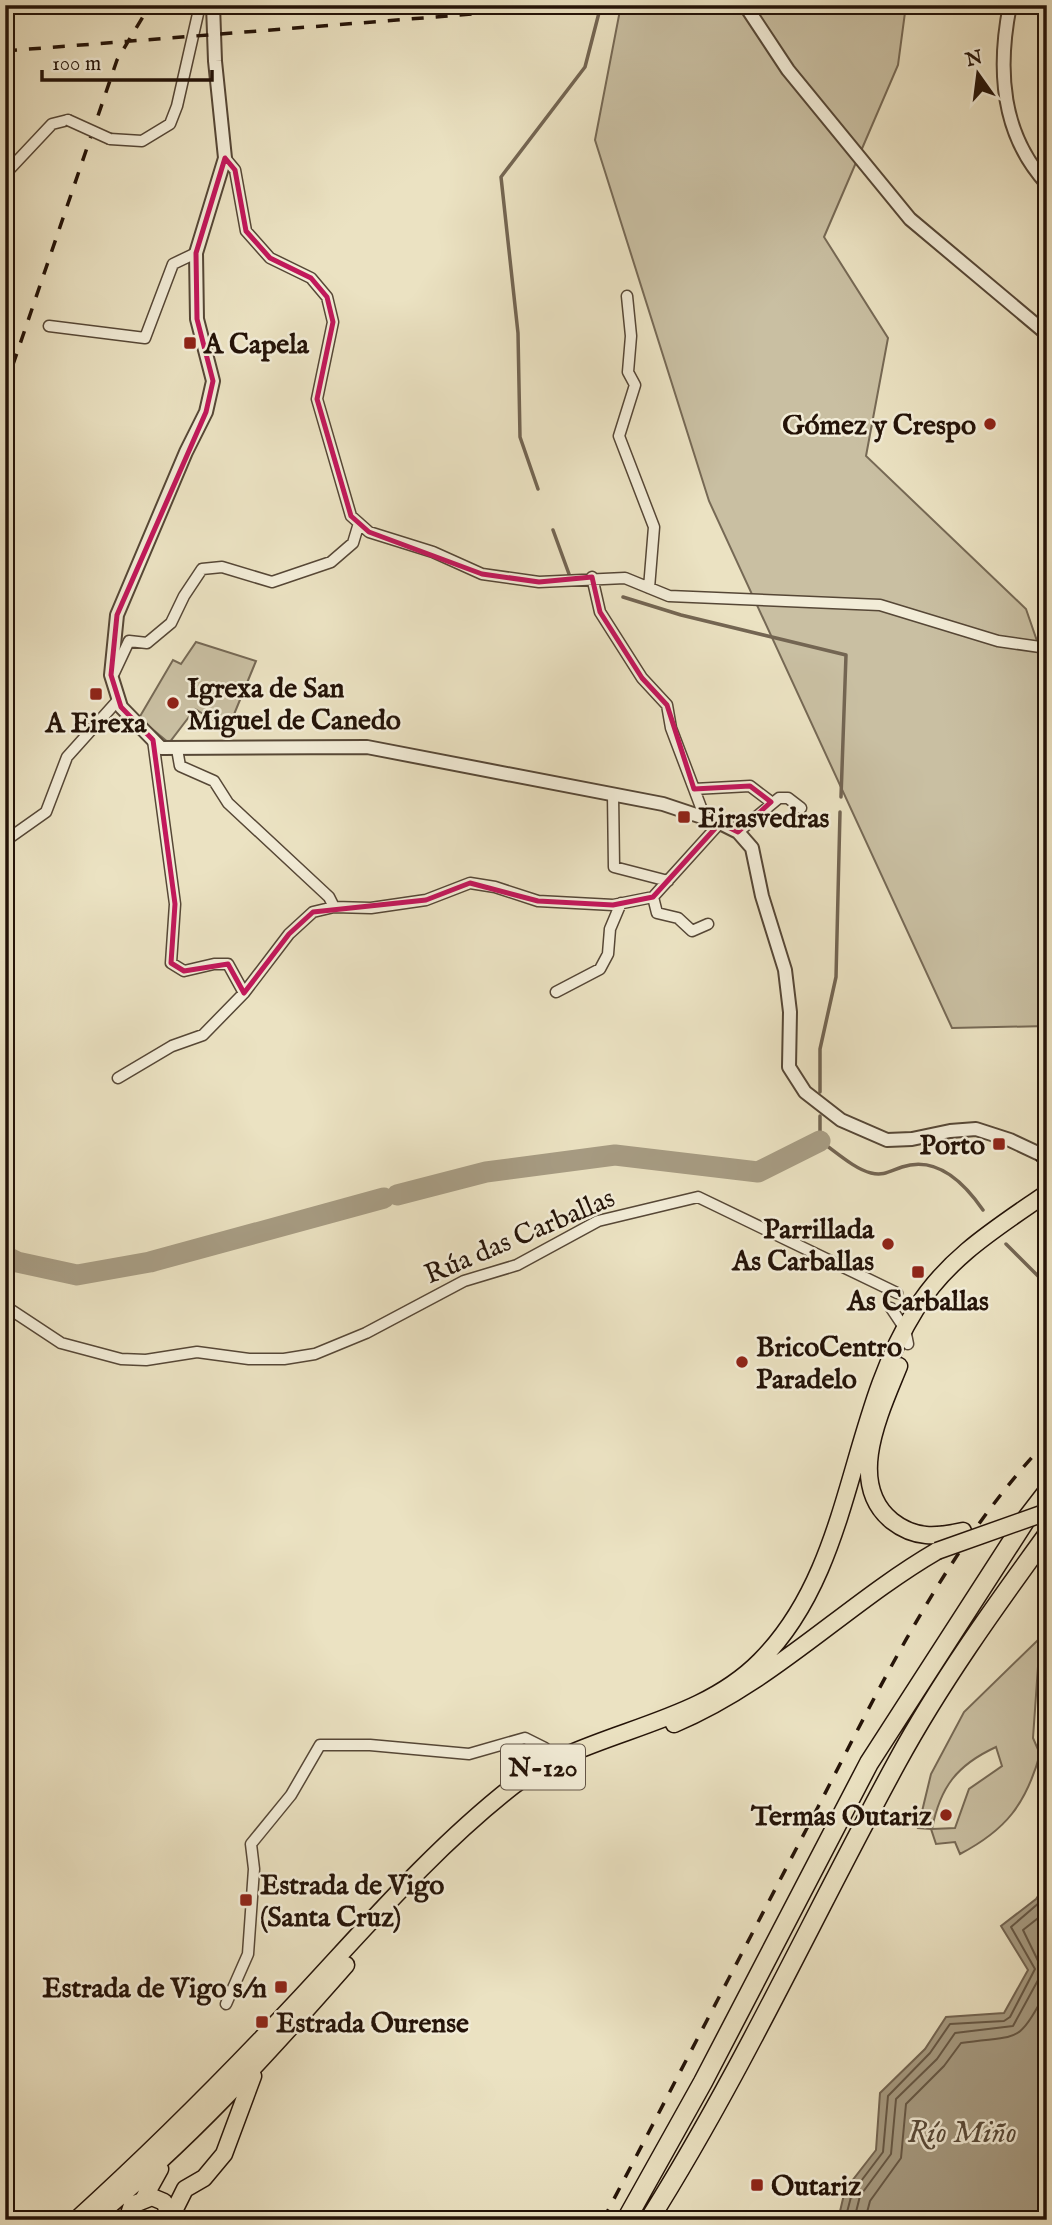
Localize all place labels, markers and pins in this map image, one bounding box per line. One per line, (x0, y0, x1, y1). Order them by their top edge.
place label: A Capela (203, 328, 310, 363)
marker: A Capela (182, 335, 198, 351)
place label: Gómez y Crespo (782, 409, 976, 444)
marker: Gómez y Crespo (982, 416, 998, 432)
place label: Igrexa de San Miguel de Canedo (187, 672, 401, 739)
marker: A Eirexa (88, 686, 104, 702)
marker: Igrexa de San Miguel de Canedo (165, 695, 181, 711)
place label: A Eirexa (45, 707, 147, 742)
place label: Eirasvedras (698, 802, 830, 837)
marker: Eirasvedras (676, 809, 692, 825)
place label: Porto (919, 1129, 985, 1164)
marker: Porto (991, 1136, 1007, 1152)
place label: Parrillada As Carballas (731, 1213, 875, 1280)
marker: Parrillada As Carballas (880, 1236, 896, 1252)
marker: As Carballas (910, 1264, 926, 1280)
place label: As Carballas (846, 1285, 989, 1320)
place label: BricoCentro Paradelo (756, 1331, 902, 1398)
marker: BricoCentro Paradelo (734, 1354, 750, 1370)
place label: Termas Outariz (750, 1800, 932, 1835)
marker: Termas Outariz (938, 1807, 954, 1823)
place label: Estrada de Vigo (Santa Cruz) (260, 1869, 444, 1936)
marker: Estrada de Vigo (Santa Cruz) (238, 1892, 254, 1908)
place label: Estrada de Vigo s/n (42, 1972, 267, 2007)
marker: Estrada de Vigo s/n (273, 1979, 289, 1995)
place label: Estrada Ourense (276, 2007, 469, 2042)
marker: Estrada Ourense (254, 2014, 270, 2030)
place label: Outariz (771, 2170, 861, 2205)
marker: Outariz (749, 2177, 765, 2193)

